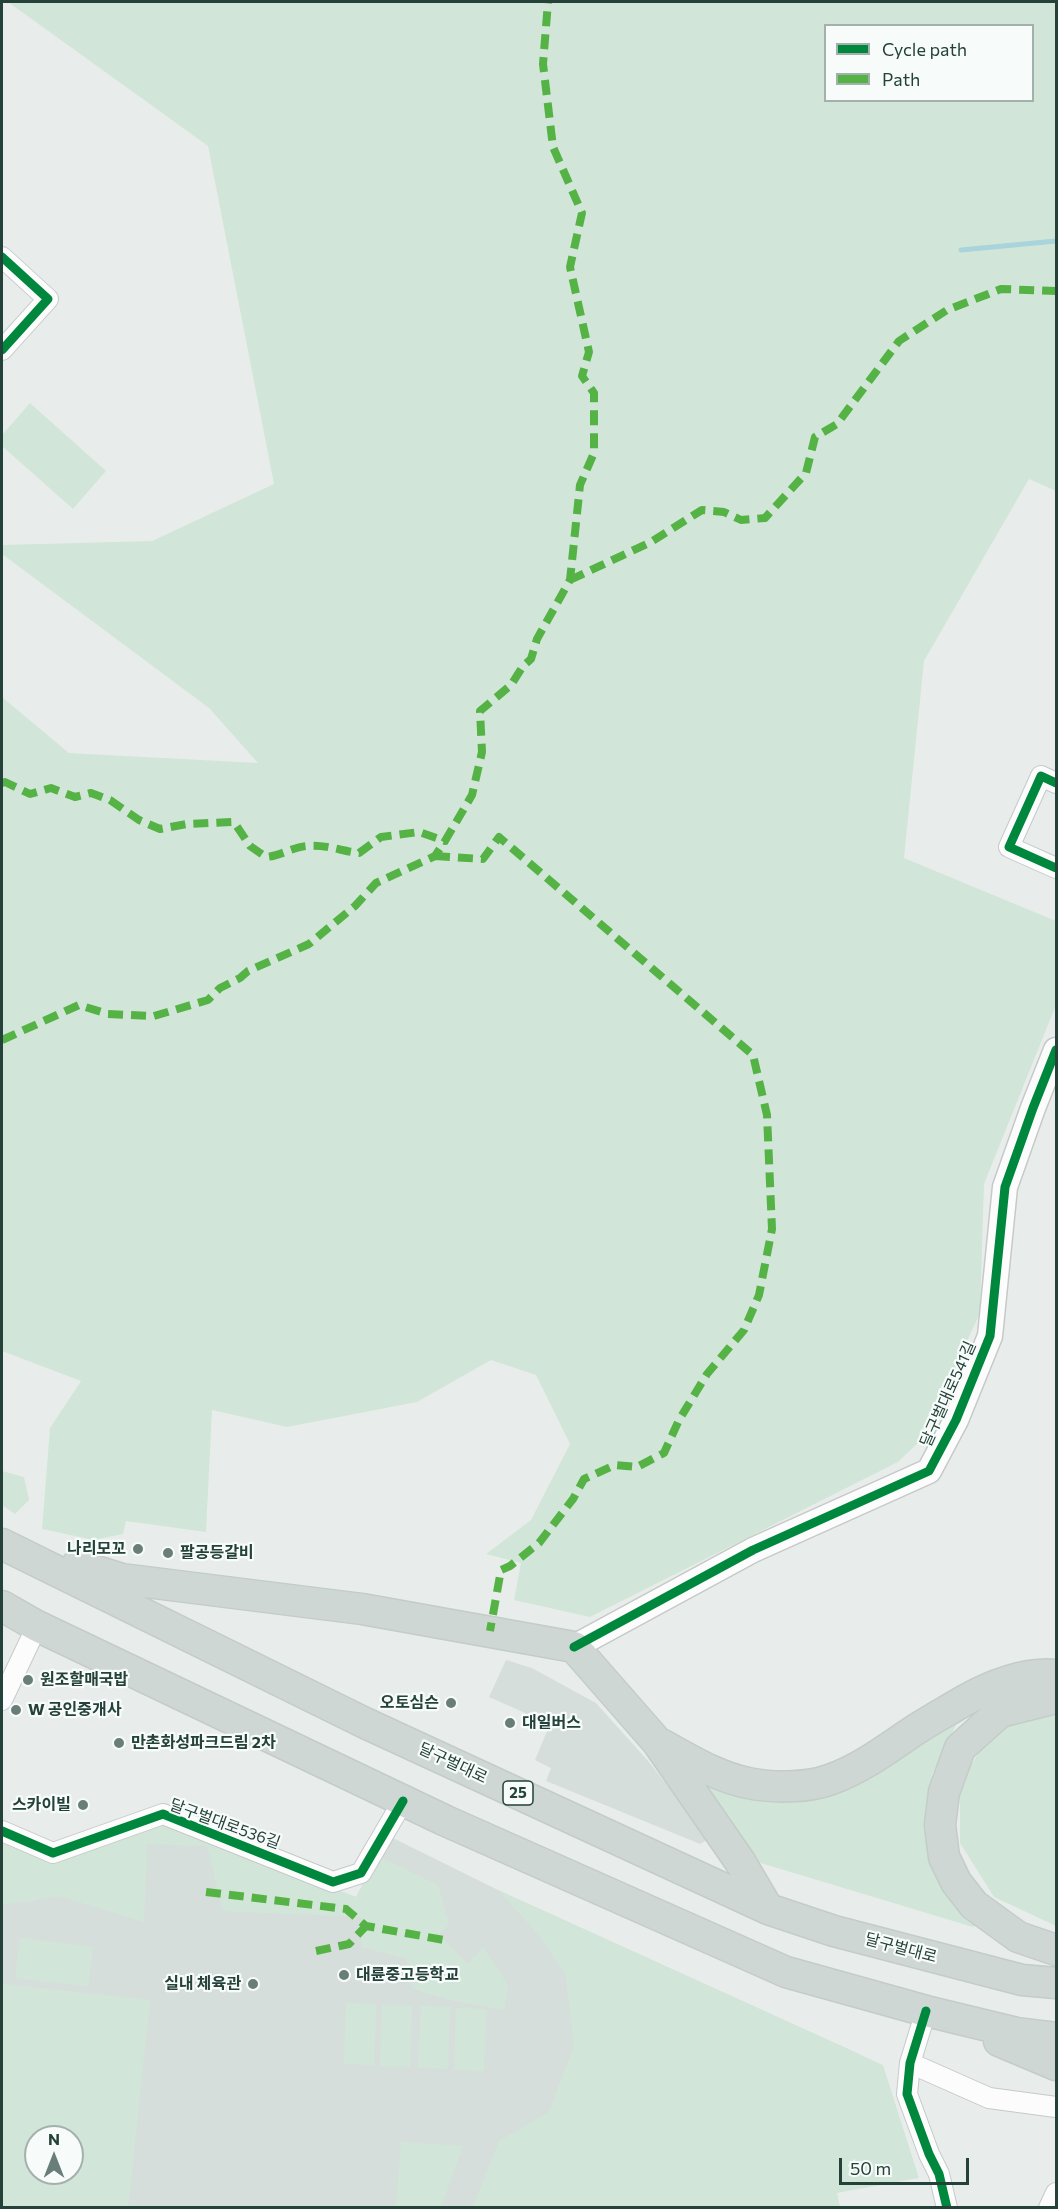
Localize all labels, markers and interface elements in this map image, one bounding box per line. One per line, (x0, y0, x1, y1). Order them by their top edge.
legend (824, 24, 1034, 102)
text: Cycle path (882, 38, 967, 60)
text: Path (882, 68, 920, 90)
street label: 달구벌대로541길 (916, 1338, 980, 1450)
place label: 나리모꼬 (67, 1539, 126, 1559)
marker: 나리모꼬 (131, 1542, 145, 1556)
place label: 팔공등갈비 (180, 1543, 254, 1563)
marker: 팔공등갈비 (161, 1546, 175, 1560)
place label: 원조할매국밥 (40, 1670, 128, 1690)
marker: 원조할매국밥 (21, 1673, 35, 1687)
place label: 오토심슨 (380, 1693, 439, 1713)
marker: 오토심슨 (444, 1696, 458, 1710)
place label: W 공인중개사 (28, 1700, 121, 1720)
marker: W 공인중개사 (9, 1703, 23, 1717)
place label: 대일버스 (522, 1713, 581, 1733)
marker: 대일버스 (503, 1716, 517, 1730)
place label: 만촌화성파크드림 2차 (131, 1733, 276, 1753)
marker: 만촌화성파크드림 2차 (112, 1736, 126, 1750)
street label: 달구벌대로 (416, 1739, 490, 1787)
road number: 25 (503, 1781, 533, 1805)
place label: 스카이빌 (12, 1795, 71, 1815)
street label: 달구벌대로536길 (167, 1795, 283, 1853)
marker: 스카이빌 (76, 1798, 90, 1812)
street label: 달구벌대로 (863, 1929, 939, 1967)
place label: 대륜중고등학교 (356, 1965, 459, 1985)
marker: 대륜중고등학교 (337, 1968, 351, 1982)
place label: 실내 체육관 (164, 1974, 241, 1994)
marker: 실내 체육관 (246, 1977, 260, 1991)
north arrow (24, 2125, 84, 2185)
text: N (48, 2129, 60, 2148)
scale bar (842, 2146, 972, 2184)
text: 50 m (850, 2157, 891, 2179)

